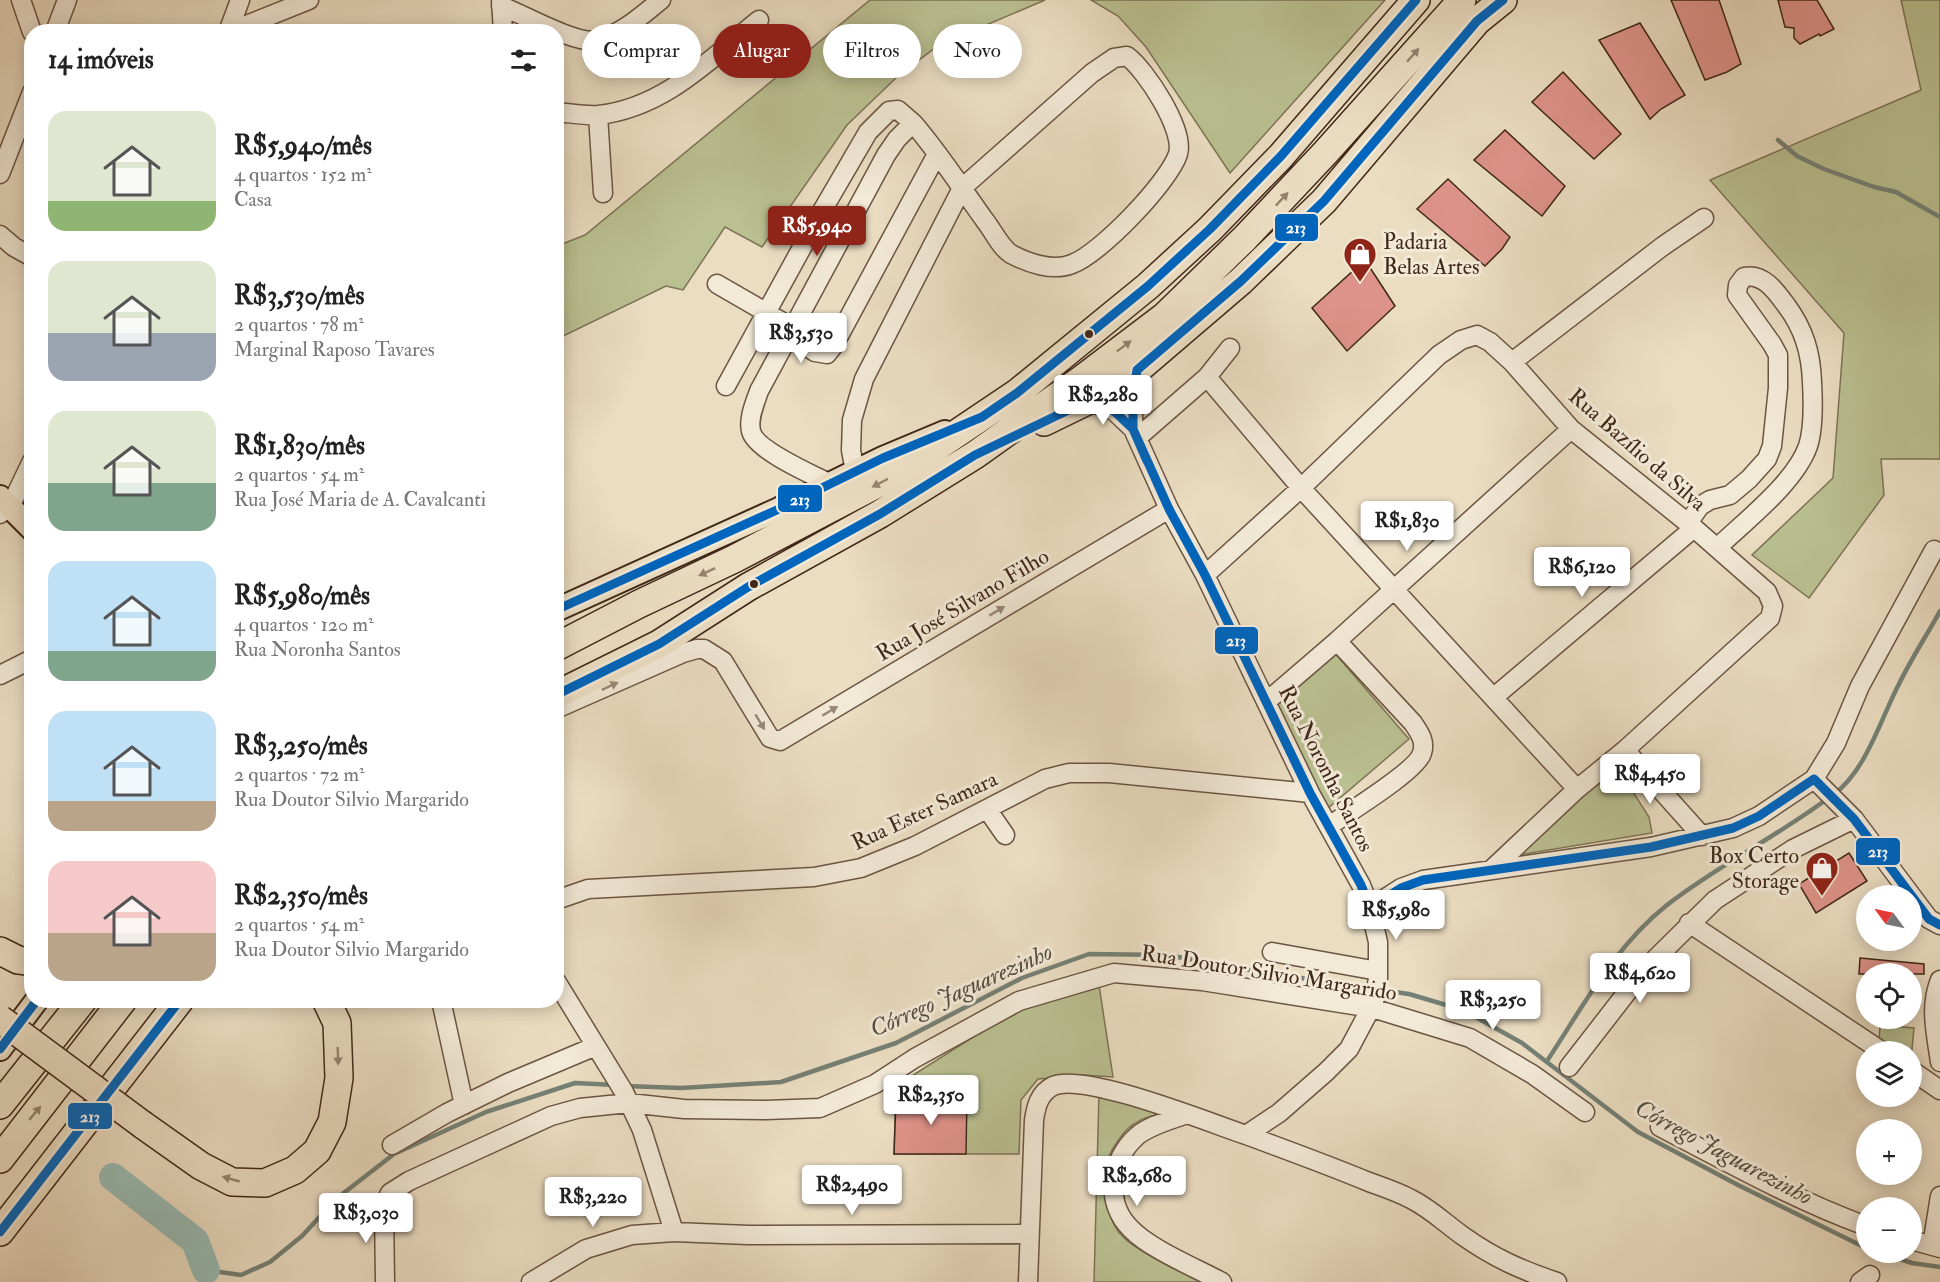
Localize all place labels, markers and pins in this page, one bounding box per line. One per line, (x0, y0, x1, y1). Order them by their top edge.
pin: R$5,940 (762, 206, 872, 257)
place label: Padaria Belas Artes (1383, 228, 1480, 281)
shop icon: Padaria Belas Artes (1342, 236, 1378, 283)
pin: R$3,530 (746, 313, 856, 364)
unlabelled marker (1083, 328, 1095, 340)
pin: R$2,280 (1048, 375, 1158, 426)
pin: R$1,830 (1352, 501, 1462, 552)
pin: R$6,120 (1527, 547, 1637, 598)
unlabelled marker (748, 578, 760, 590)
pin: R$4,450 (1595, 754, 1705, 805)
place label: Box Certo Storage (1709, 842, 1799, 895)
shop icon: Box Certo Storage (1804, 850, 1840, 897)
pin: R$5,980 (1341, 890, 1451, 941)
pin: R$4,620 (1585, 953, 1695, 1004)
pin: R$3,250 (1438, 980, 1548, 1031)
pin: R$2,350 (876, 1075, 986, 1126)
pin: R$2,680 (1082, 1156, 1192, 1207)
pin: R$2,490 (797, 1165, 907, 1216)
pin: R$3,220 (538, 1177, 648, 1228)
pin: R$3,030 (311, 1193, 421, 1244)

